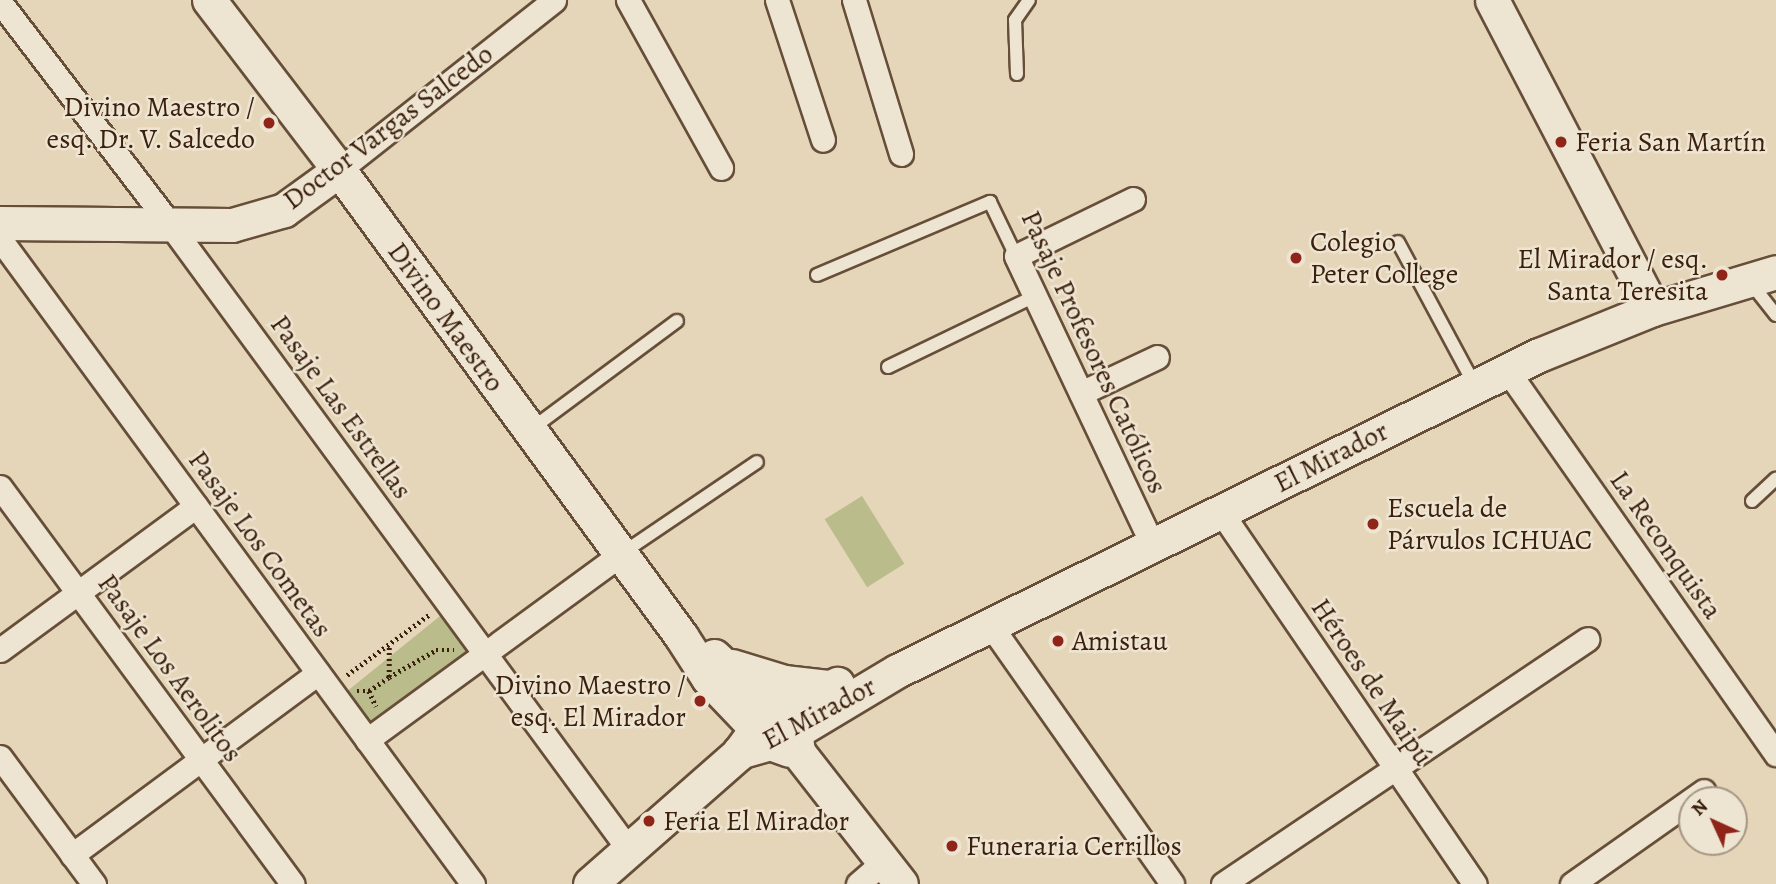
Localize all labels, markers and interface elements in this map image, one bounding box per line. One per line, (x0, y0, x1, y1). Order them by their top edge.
street label: Doctor Vargas Salcedo (276, 37, 500, 217)
place label: Divino Maestro / esq. Dr. V. Salcedo (45, 90, 255, 156)
marker: Divino Maestro / esq. Dr. V. Salcedo (261, 115, 277, 131)
place label: Feria San Martín (1575, 125, 1766, 159)
marker: Feria San Martín (1553, 134, 1569, 150)
street label: Pasaje Profesores Católicos (1014, 205, 1174, 499)
place label: Colegio Peter College (1310, 225, 1458, 291)
street label: Divino Maestro (380, 236, 512, 398)
place label: El Mirador / esq. Santa Teresita (1517, 242, 1708, 308)
marker: Colegio Peter College (1288, 250, 1304, 266)
marker: El Mirador / esq. Santa Teresita (1714, 267, 1730, 283)
street label: Pasaje Las Estrellas (263, 308, 419, 506)
street label: El Mirador (1268, 414, 1394, 500)
street label: Pasaje Los Cometas (181, 444, 339, 644)
street label: La Reconquista (1603, 464, 1729, 626)
place label: Escuela de Párvulos ICHUAC (1387, 491, 1592, 557)
marker: Escuela de Párvulos ICHUAC (1365, 516, 1381, 532)
street label: Pasaje Los Aerolitos (90, 567, 250, 769)
street label: Héroes de Maipú (1304, 592, 1440, 772)
place label: Amistau (1072, 624, 1168, 658)
marker: Amistau (1050, 633, 1066, 649)
place label: Divino Maestro / esq. El Mirador (495, 668, 686, 734)
street label: El Mirador (757, 669, 881, 757)
marker: Divino Maestro / esq. El Mirador (692, 693, 708, 709)
north arrow (1678, 786, 1748, 856)
text: N (1685, 793, 1714, 822)
place label: Feria El Mirador (663, 804, 849, 838)
marker: Feria El Mirador (641, 813, 657, 829)
place label: Funeraria Cerrillos (966, 829, 1182, 863)
marker: Funeraria Cerrillos (944, 838, 960, 854)

